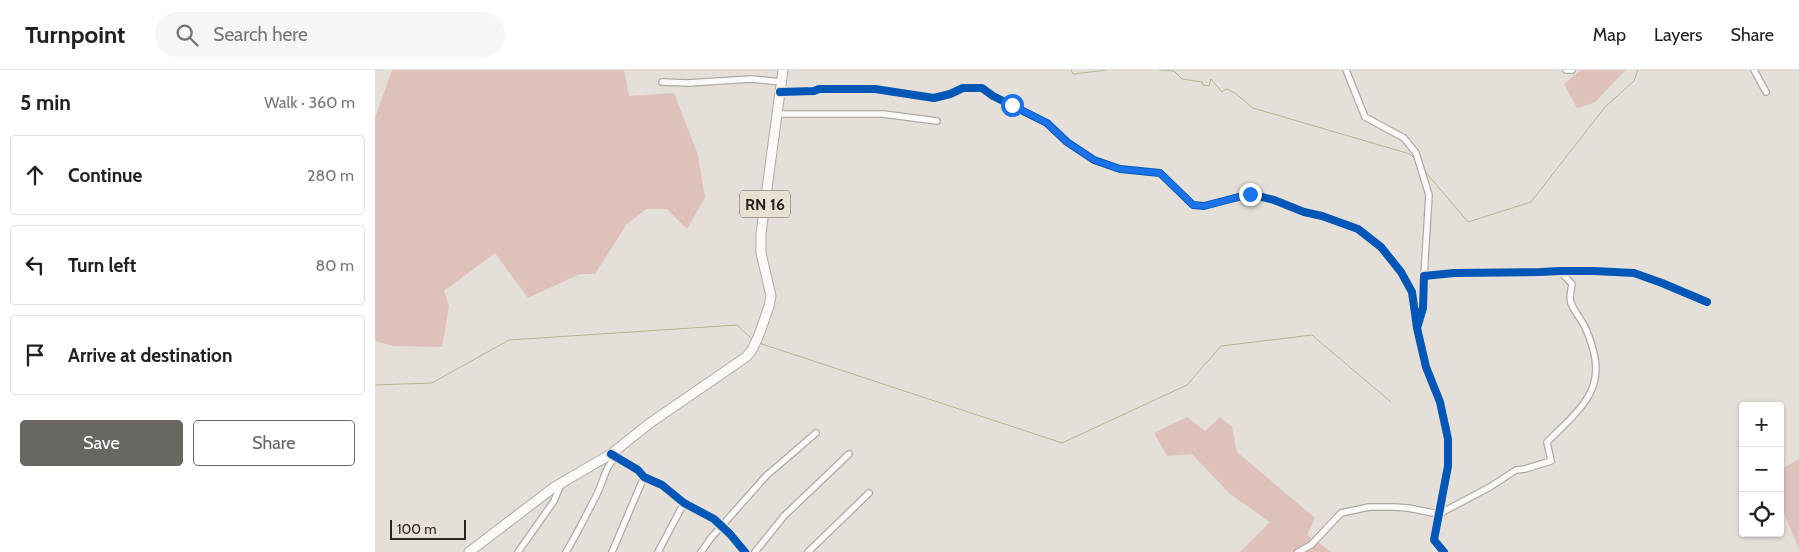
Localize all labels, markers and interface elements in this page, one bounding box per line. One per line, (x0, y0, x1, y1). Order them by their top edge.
search box (155, 12, 505, 57)
text: Turnpoint (25, 20, 125, 49)
icon: search (173, 21, 201, 49)
text: Search here (213, 23, 308, 46)
text: Map (1593, 24, 1626, 46)
text: Layers (1654, 24, 1703, 46)
text: Share (1731, 24, 1774, 46)
text: 5 min (20, 90, 71, 115)
text: Walk · 360 m (264, 93, 355, 112)
route start (1001, 94, 1024, 117)
icon: ahead (21, 161, 49, 189)
text: Continue (68, 164, 142, 187)
text: 280 m (307, 166, 354, 185)
route end (1239, 183, 1262, 206)
road number: RN 16 (740, 190, 790, 218)
icon: left (21, 251, 49, 279)
text: Turn left (68, 254, 136, 277)
text: 80 m (316, 256, 354, 275)
icon: arrive (21, 341, 49, 369)
text: Arrive at destination (68, 344, 232, 367)
map controls (1739, 402, 1784, 537)
button: + (1739, 402, 1784, 447)
button: Save (20, 420, 183, 466)
button: Share (193, 420, 355, 466)
button: − (1739, 447, 1784, 492)
button: locate (1739, 492, 1784, 537)
scale bar (390, 517, 466, 540)
text: 100 m (397, 520, 437, 538)

